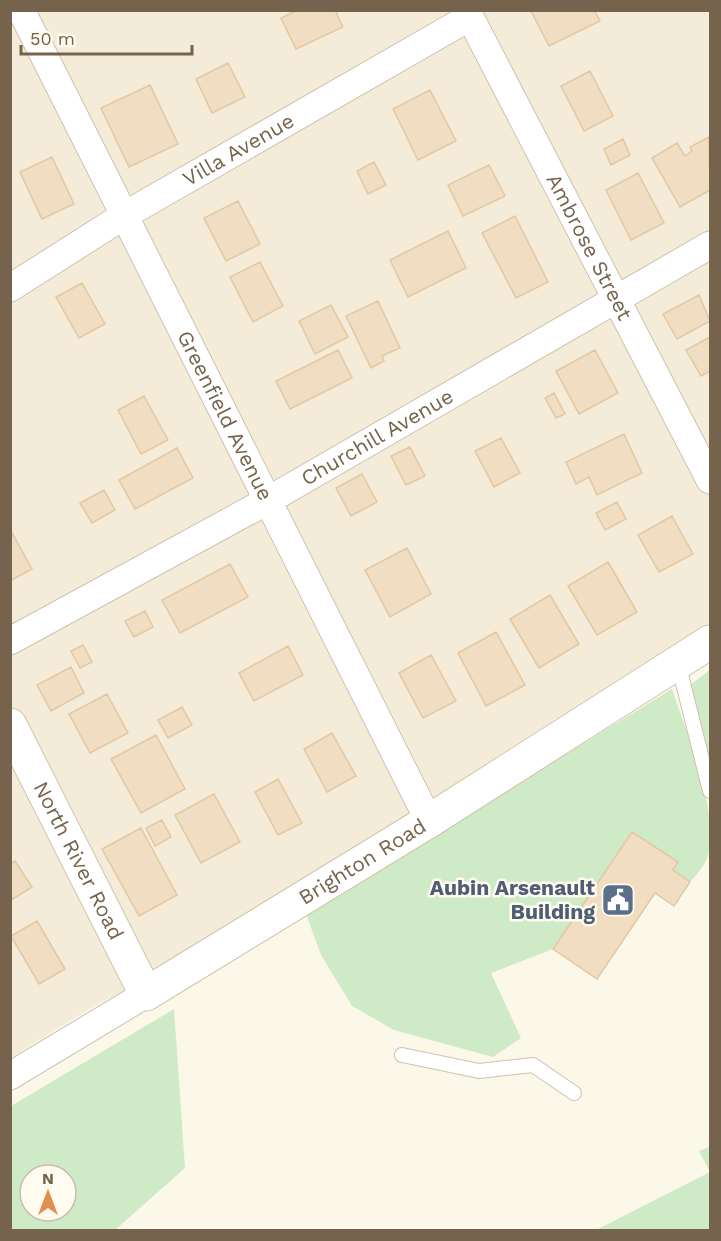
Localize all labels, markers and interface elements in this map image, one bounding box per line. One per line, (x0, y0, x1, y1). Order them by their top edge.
scale bar (21, 18, 192, 56)
text: 50 m (30, 28, 75, 49)
street label: Villa Avenue (178, 108, 298, 191)
street label: Ambrose Street (541, 169, 638, 324)
street label: Greenfield Avenue (172, 326, 279, 504)
street label: Churchill Avenue (296, 383, 458, 491)
street label: North River Road (29, 777, 129, 944)
street label: Brighton Road (294, 813, 430, 910)
place label: Aubin Arsenault Building (430, 875, 595, 924)
public building icon: Aubin Arsenault Building (600, 882, 636, 918)
north arrow (18, 1163, 78, 1223)
text: N (42, 1169, 54, 1188)

